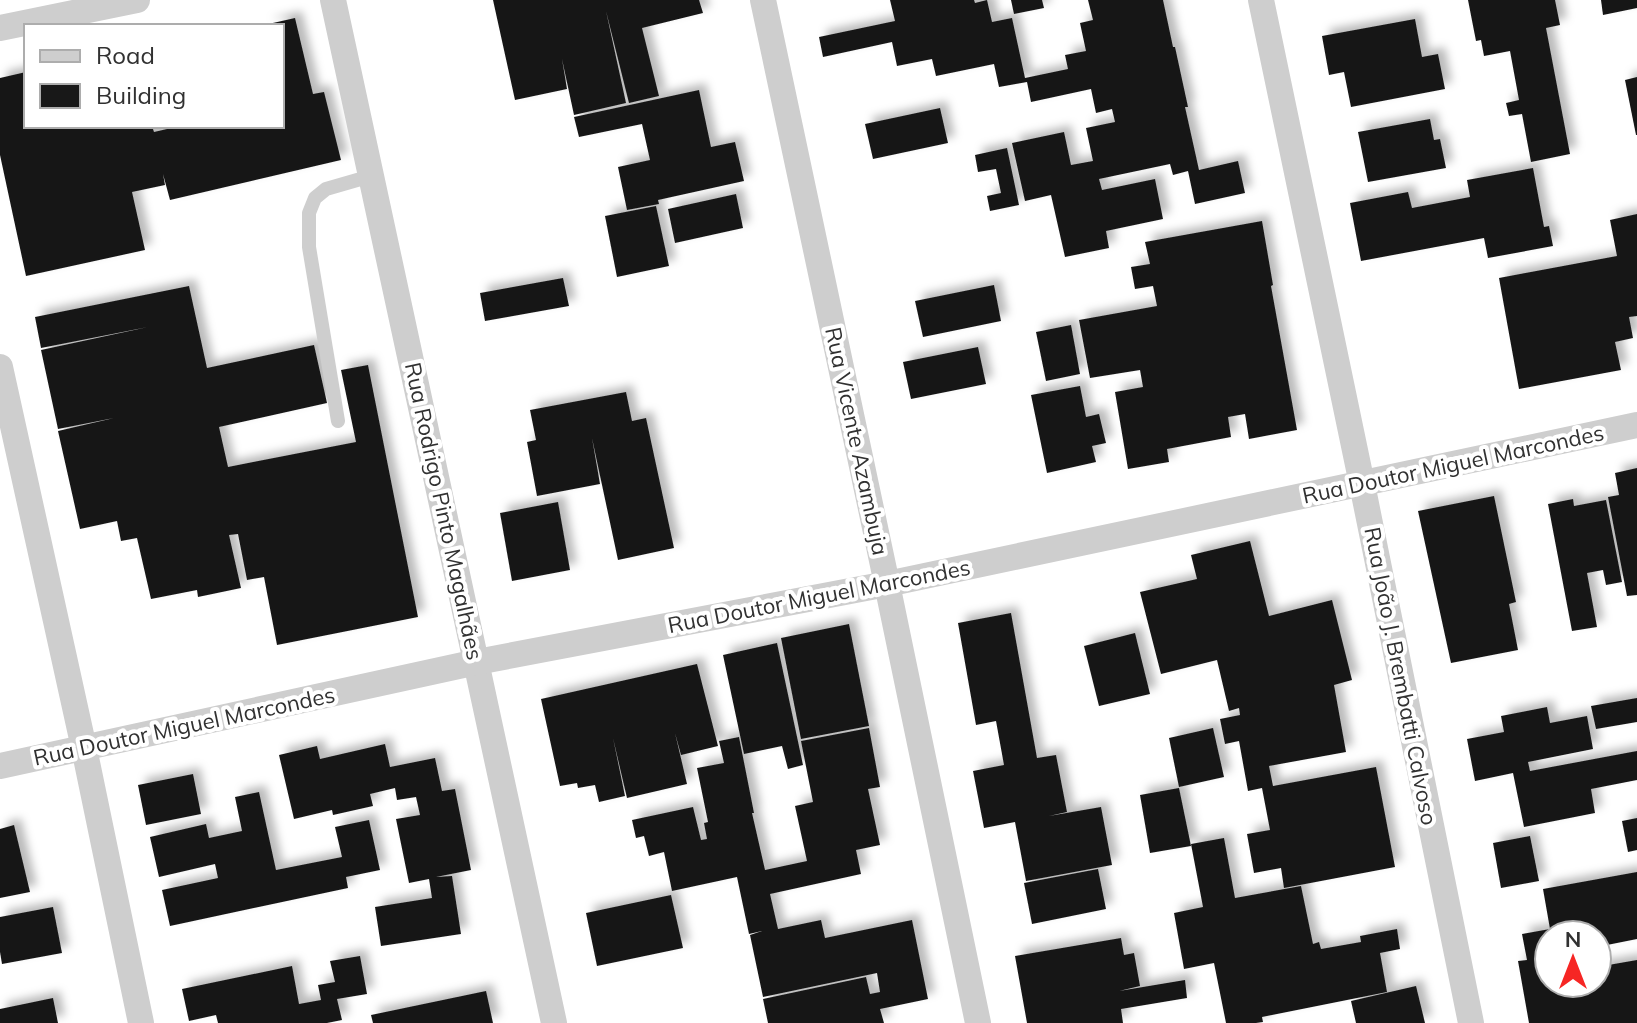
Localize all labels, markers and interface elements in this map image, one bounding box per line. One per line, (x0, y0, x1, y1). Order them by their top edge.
legend (24, 24, 284, 128)
text: Road (96, 40, 155, 70)
text: Building (96, 80, 186, 110)
street label: Rua Vicente Azambuja (819, 324, 895, 558)
street label: Rua Rodrigo Pinto Magalhães (399, 360, 489, 662)
street label: Rua Doutor Miguel Marcondes (1300, 418, 1606, 510)
street label: Rua João J. Brembatti Calvoso (1358, 525, 1444, 827)
street label: Rua Doutor Miguel Marcondes (665, 553, 973, 639)
street label: Rua Doutor Miguel Marcondes (31, 680, 337, 772)
north arrow (1533, 919, 1613, 999)
text: N (1565, 925, 1581, 953)

